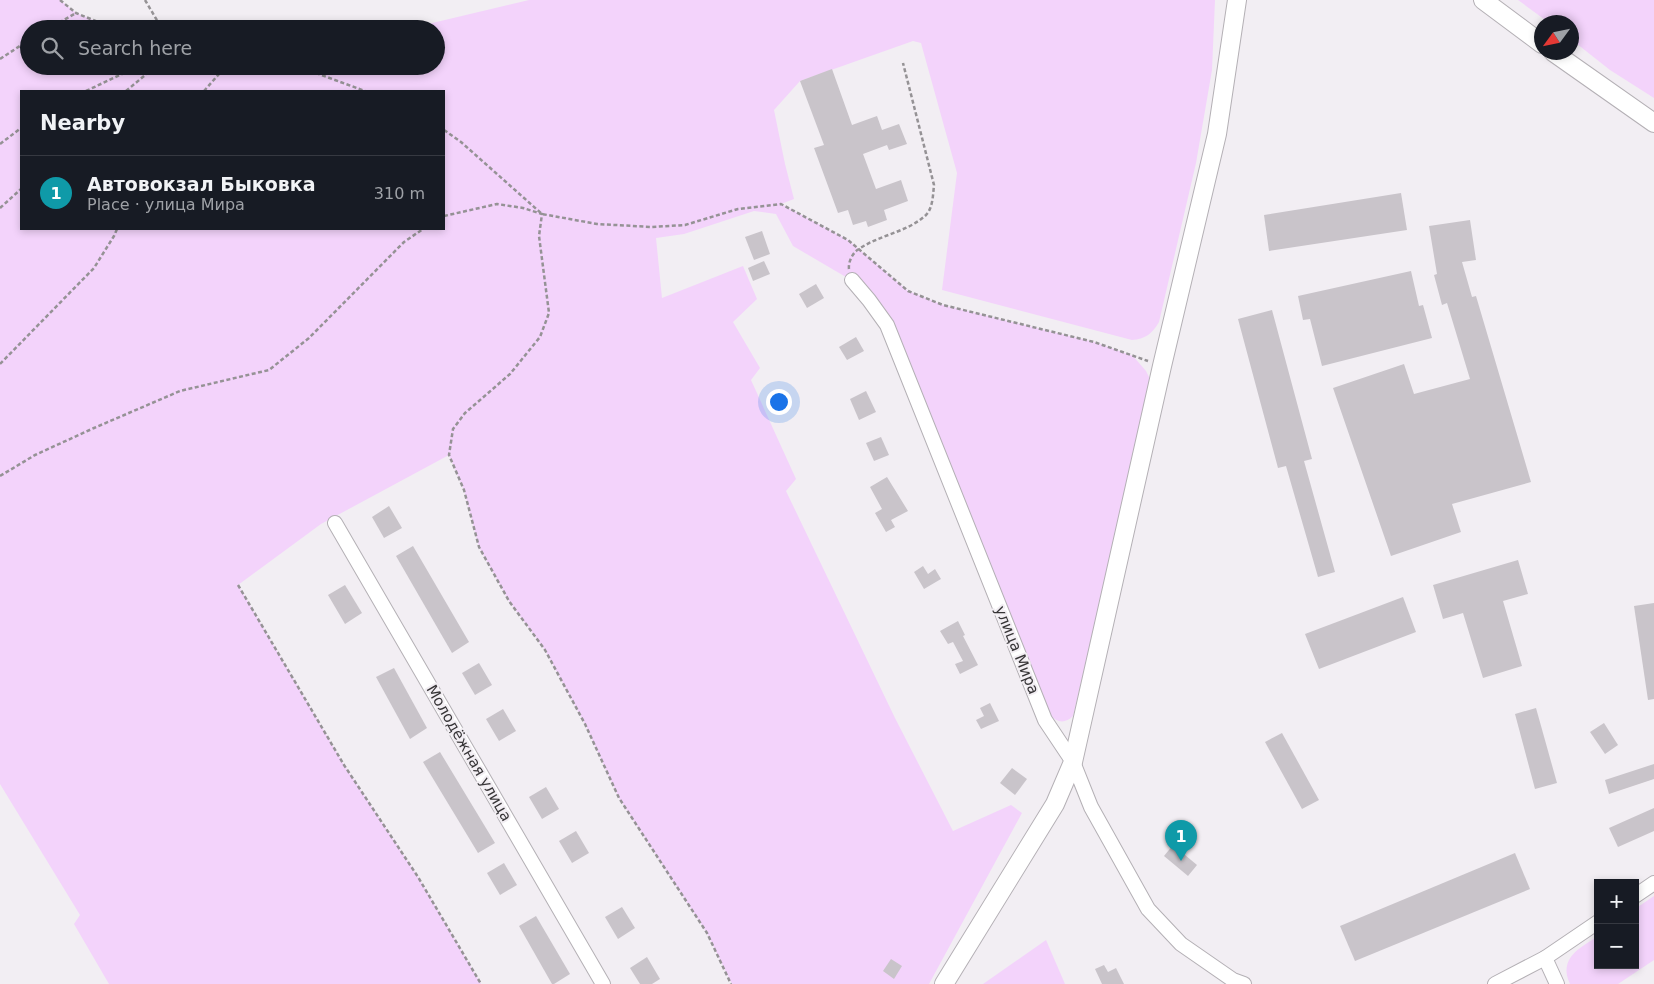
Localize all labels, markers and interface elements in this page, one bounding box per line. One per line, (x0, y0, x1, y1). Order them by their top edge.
north arrow (1534, 15, 1579, 60)
search box (20, 20, 445, 75)
icon: search (38, 34, 66, 62)
text: Search here (78, 37, 192, 59)
text: Nearby (40, 111, 125, 135)
text: Автовокзал Быковка (87, 173, 316, 195)
text: 1 (50, 184, 62, 203)
text: 310 m (374, 184, 425, 203)
text: Place · улица Мира (87, 195, 245, 214)
your location (766, 389, 792, 415)
street label: улица Мира (991, 603, 1043, 697)
street label: Молодёжная улица (423, 682, 515, 824)
pin: 1 (1165, 820, 1197, 861)
map controls (1594, 879, 1639, 969)
button: + (1594, 879, 1639, 924)
button: − (1594, 924, 1639, 969)

